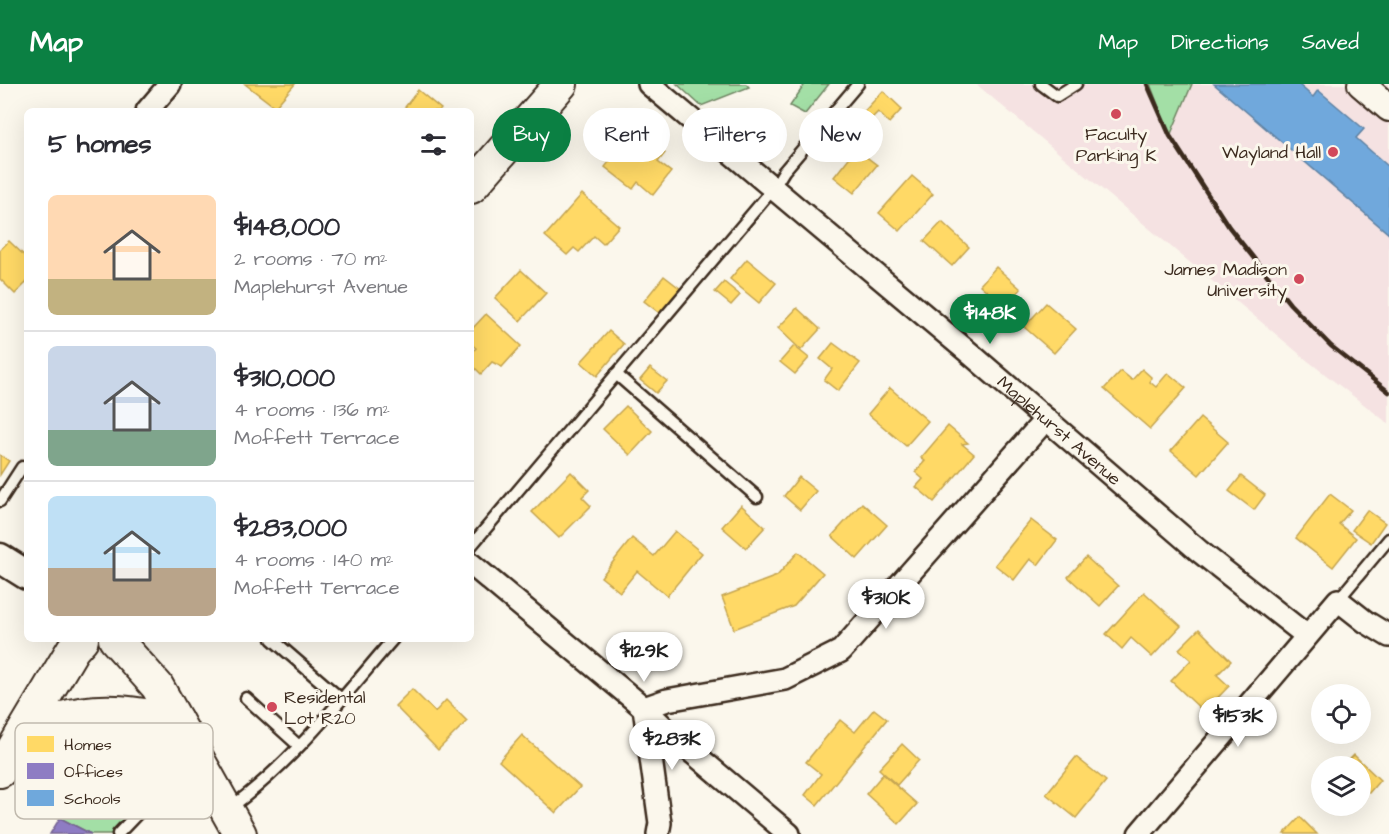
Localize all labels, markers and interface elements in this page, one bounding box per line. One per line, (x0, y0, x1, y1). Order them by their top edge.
text: Map (30, 23, 83, 62)
text: Map (1098, 28, 1138, 57)
text: Directions (1171, 28, 1269, 57)
text: Saved (1302, 28, 1359, 57)
marker: Faculty Parking K (1109, 107, 1123, 121)
chip: Buy (492, 108, 571, 162)
chip: Rent (583, 108, 670, 162)
chip: Filters (682, 108, 787, 162)
chip: New (799, 108, 883, 162)
place label: Faculty Parking K (1076, 122, 1156, 169)
text: 5 homes (48, 126, 152, 162)
icon: filters (417, 128, 450, 161)
place label: Wayland Hall (1222, 140, 1321, 166)
marker: Wayland Hall (1326, 145, 1340, 159)
text: $148,000 (234, 209, 340, 245)
icon: home (96, 219, 168, 291)
text: 2 rooms · 70 m² (234, 245, 387, 273)
place label: James Madison University (1164, 257, 1287, 304)
marker: James Madison University (1292, 272, 1306, 286)
text: Maplehurst Avenue (234, 273, 408, 301)
pin: $148K (948, 294, 1032, 345)
text: $148K (964, 299, 1016, 327)
text: $310,000 (234, 360, 335, 396)
icon: home (96, 370, 168, 442)
street label: Maplehurst Avenue (991, 370, 1127, 492)
text: 4 rooms · 136 m² (234, 396, 390, 424)
text: Moffett Terrace (234, 424, 400, 452)
text: $283,000 (234, 510, 347, 546)
icon: home (96, 520, 168, 592)
text: 4 rooms · 140 m² (234, 546, 393, 574)
text: Moffett Terrace (234, 574, 400, 602)
pin: $310K (844, 579, 928, 630)
text: $310K (862, 584, 910, 612)
pin: $129K (602, 632, 686, 683)
text: $129K (620, 637, 668, 665)
map controls (1311, 684, 1371, 816)
button: locate (1311, 684, 1371, 744)
place label: Residental Lot R20 (284, 685, 366, 731)
pin: $153K (1196, 697, 1280, 748)
marker: Residental Lot R20 (265, 700, 279, 714)
text: $153K (1213, 702, 1263, 730)
pin: $283K (630, 720, 714, 771)
legend (15, 723, 213, 819)
text: $283K (643, 725, 701, 753)
text: Homes (64, 734, 112, 756)
button: layers (1311, 756, 1371, 816)
text: Offices (64, 761, 123, 783)
text: Schools (64, 788, 121, 810)

